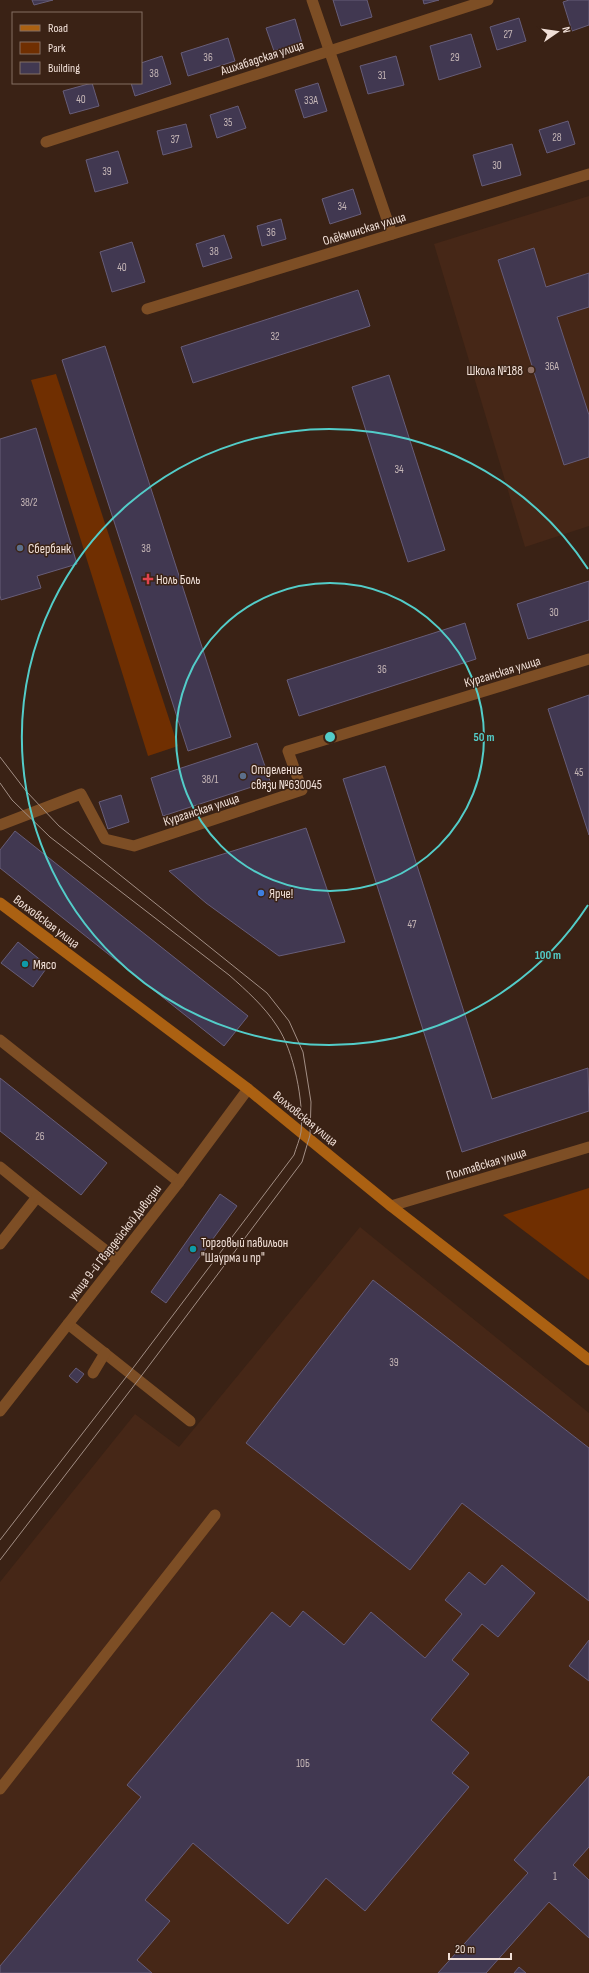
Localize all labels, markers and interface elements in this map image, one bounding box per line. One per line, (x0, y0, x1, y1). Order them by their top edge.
legend (12, 12, 142, 84)
north arrow (537, 12, 577, 52)
text: Road (48, 21, 68, 36)
text: N (559, 26, 573, 34)
house number: 27 (504, 28, 513, 41)
street label: Ашхабадская улица (218, 37, 306, 79)
text: Park (48, 41, 66, 56)
house number: 36 (203, 51, 213, 64)
house number: 29 (450, 51, 460, 64)
text: Building (48, 61, 80, 76)
house number: 38 (149, 67, 159, 80)
house number: 31 (378, 69, 386, 82)
house number: 40 (76, 93, 86, 106)
house number: 33А (304, 94, 318, 107)
house number: 35 (223, 116, 233, 129)
house number: 28 (552, 131, 562, 144)
house number: 37 (170, 133, 180, 146)
house number: 30 (492, 159, 502, 172)
house number: 39 (102, 165, 112, 178)
house number: 34 (337, 200, 347, 213)
street label: Олёкминская улица (321, 209, 408, 249)
house number: 36 (266, 226, 276, 239)
house number: 38 (209, 245, 219, 258)
house number: 40 (117, 261, 127, 274)
house number: 32 (270, 330, 280, 343)
house number: 36А (545, 360, 559, 373)
place label: Школа №188 (466, 363, 523, 379)
marker: Школа №188 (526, 365, 536, 375)
house number: 34 (394, 463, 404, 476)
house number: 38/2 (20, 496, 38, 509)
place label: Сбербанк (28, 541, 71, 557)
house number: 38 (141, 542, 151, 555)
marker: Сбербанк (15, 543, 25, 553)
place label: Ноль Боль (156, 572, 201, 588)
marker: Ноль Боль (143, 574, 153, 584)
house number: 30 (549, 606, 559, 619)
street label: Курганская улица (462, 653, 542, 691)
house number: 36 (377, 663, 387, 676)
centre of rings (323, 730, 337, 744)
text: 50 m (474, 730, 494, 745)
place label: Отделение связи №630045 (251, 762, 322, 793)
house number: 45 (574, 766, 584, 779)
marker: Отделение связи №630045 (238, 771, 248, 781)
house number: 38/1 (202, 773, 218, 786)
street label: Курганская улица (161, 790, 241, 830)
place label: Ярче! (269, 886, 293, 902)
marker: Ярче! (256, 888, 266, 898)
street label: Волховская улица (10, 892, 83, 952)
house number: 47 (408, 918, 417, 931)
text: 100 m (535, 948, 561, 963)
place label: Мясо (33, 957, 56, 973)
marker: Мясо (20, 959, 30, 969)
street label: Волховская улица (270, 1088, 341, 1150)
house number: 26 (35, 1130, 45, 1143)
street label: Полтавская улица (444, 1144, 528, 1184)
street label: улица 9-й Гвардейской Дивизии (64, 1181, 165, 1304)
place label: Торговый павильон "Шаурма и пр" (201, 1235, 288, 1266)
marker: Торговый павильон "Шаурма и пр" (188, 1244, 198, 1254)
house number: 39 (389, 1356, 399, 1369)
house number: 10Б (296, 1757, 310, 1770)
house number: 1 (553, 1870, 557, 1883)
scale bar (449, 1935, 511, 1961)
text: 20 m (455, 1942, 475, 1957)

